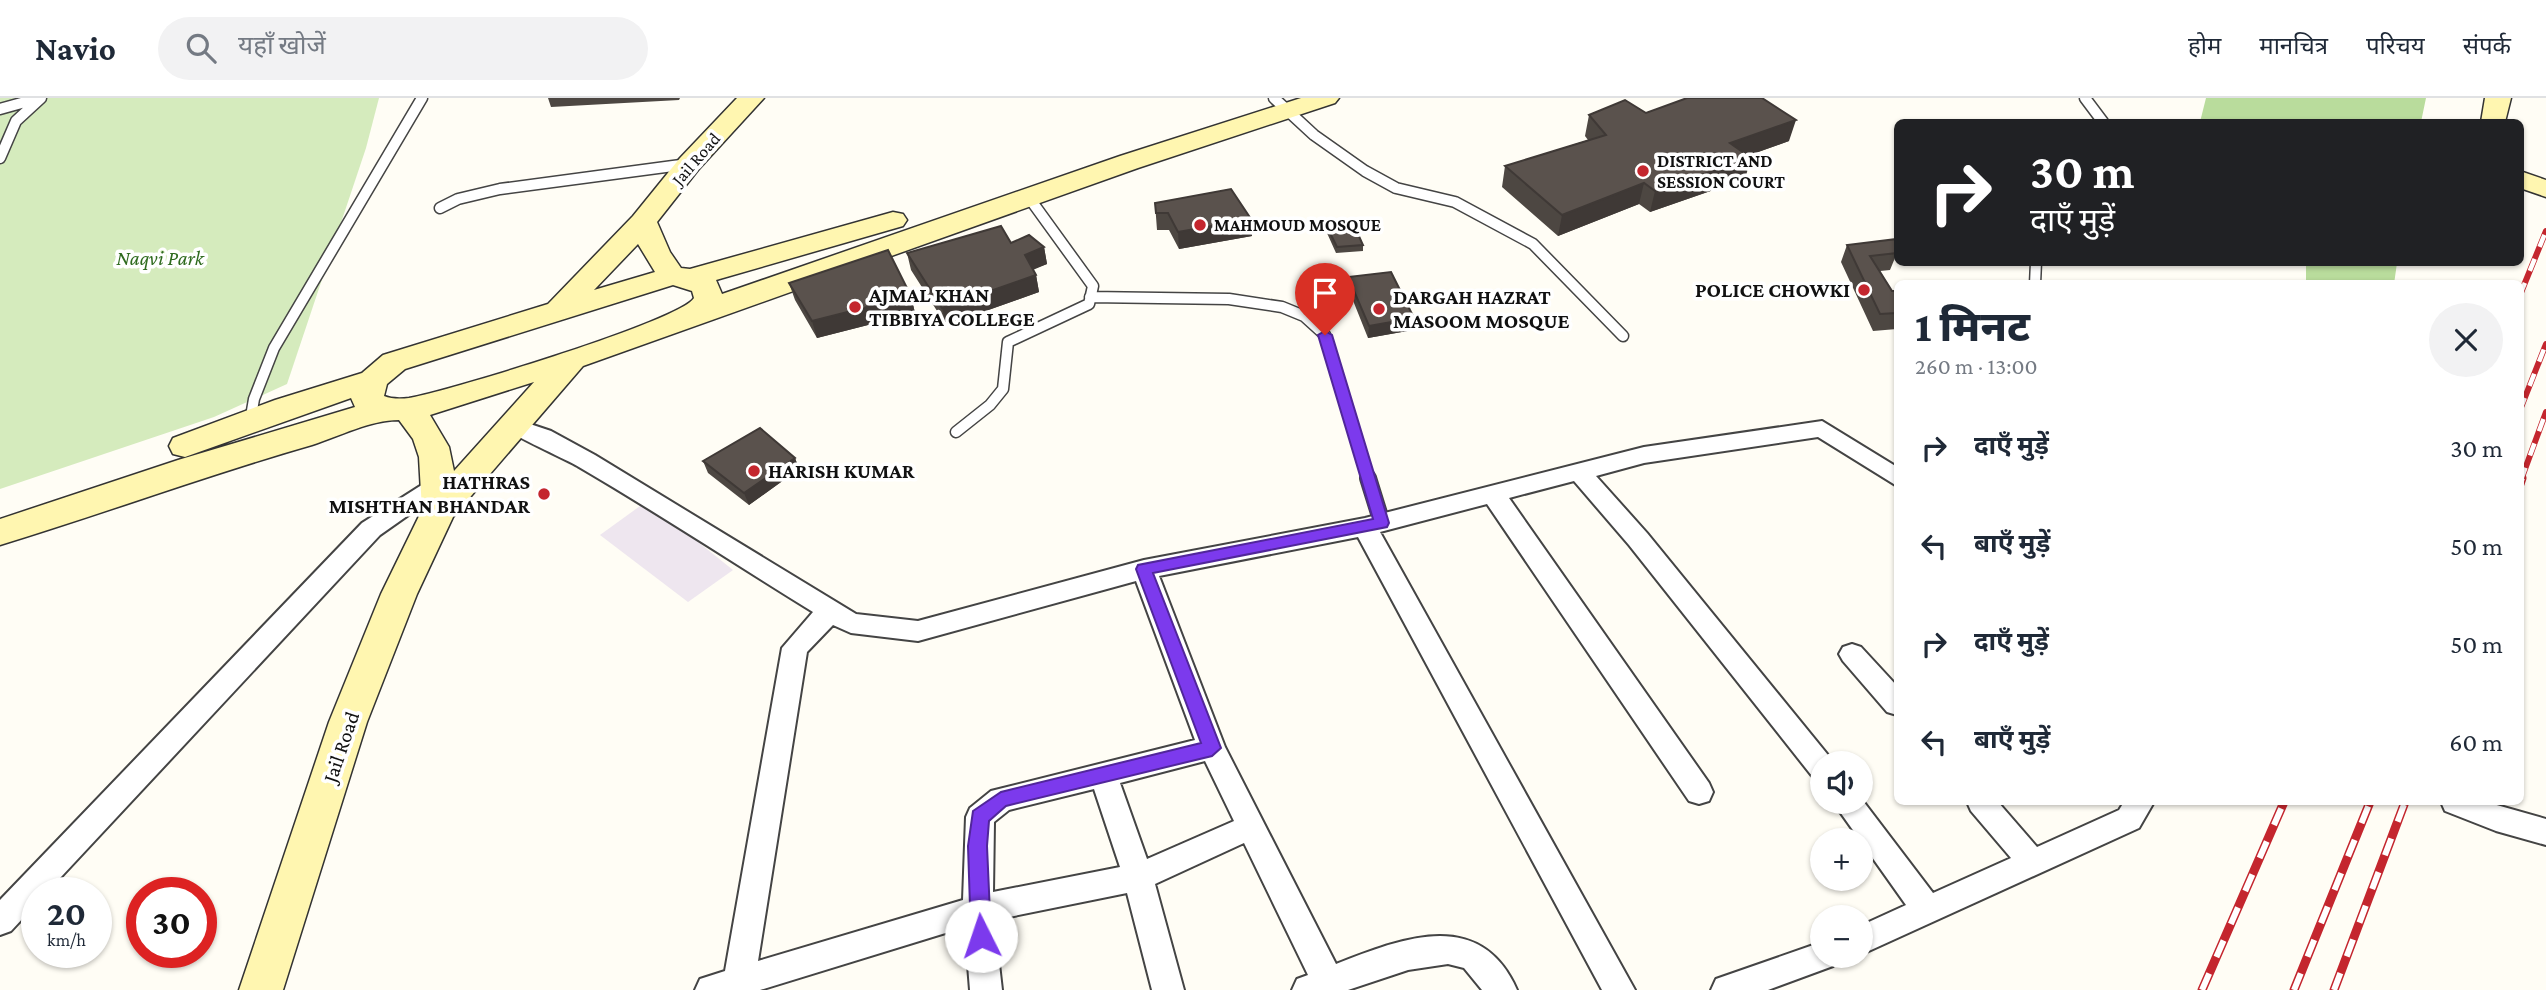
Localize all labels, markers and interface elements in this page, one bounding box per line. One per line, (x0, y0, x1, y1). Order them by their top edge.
search box (158, 17, 648, 80)
icon: search (182, 29, 220, 67)
text: Navio (35, 30, 116, 67)
text: यहाँ खोजें (238, 31, 326, 60)
text: होम (2188, 32, 2221, 59)
text: मानचित्र (2259, 32, 2328, 59)
text: परिचय (2366, 32, 2425, 59)
text: संपर्क (2463, 32, 2511, 59)
street label: Jail Road (666, 128, 725, 191)
text: 30 m (2030, 144, 2135, 199)
icon: right (1915, 147, 2006, 238)
place label: DISTRICT AND SESSION COURT (1657, 151, 1785, 192)
marker: DISTRICT AND SESSION COURT (1635, 163, 1651, 179)
text: दाएँ मुड़ें (2030, 202, 2115, 238)
place label: MAHMOUD MOSQUE (1214, 215, 1381, 235)
marker: MAHMOUD MOSQUE (1192, 217, 1208, 233)
park label: Naqvi Park (116, 246, 205, 270)
pin (1295, 263, 1355, 335)
icon: arrive (1306, 274, 1344, 312)
place label: POLICE CHOWKI (1695, 278, 1850, 302)
marker: POLICE CHOWKI (1856, 282, 1872, 298)
place label: AJMAL KHAN TIBBIYA COLLEGE (868, 283, 1035, 331)
place label: DARGAH HAZRAT MASOOM MOSQUE (1393, 285, 1570, 333)
marker: AJMAL KHAN TIBBIYA COLLEGE (847, 299, 863, 315)
marker: DARGAH HAZRAT MASOOM MOSQUE (1371, 301, 1387, 317)
text: 1 मिनट (1915, 303, 2030, 350)
button: close (2429, 303, 2503, 377)
text: 260 m · 13:00 (1915, 353, 2037, 379)
icon: right (1915, 429, 1953, 467)
text: दाएँ मुड़ें (1974, 431, 2049, 460)
text: 30 m (2450, 434, 2503, 463)
place label: HARISH KUMAR (768, 459, 915, 483)
marker: HARISH KUMAR (746, 463, 762, 479)
place label: HATHRAS MISHTHAN BHANDAR (329, 470, 530, 518)
marker: HATHRAS MISHTHAN BHANDAR (536, 486, 552, 502)
icon: left (1915, 527, 1953, 565)
text: बाएँ मुड़ें (1974, 529, 2050, 558)
text: 50 m (2450, 532, 2503, 561)
icon: right (1915, 625, 1953, 663)
text: दाएँ मुड़ें (1974, 627, 2049, 656)
text: 50 m (2450, 630, 2503, 659)
street label: Jail Road (317, 708, 364, 788)
icon: left (1915, 723, 1953, 761)
text: बाएँ मुड़ें (1974, 725, 2050, 754)
text: 60 m (2449, 728, 2503, 757)
map controls (1810, 751, 1873, 968)
button: sound (1810, 751, 1873, 814)
button: + (1810, 828, 1873, 891)
speed limit sign: 30 (126, 877, 217, 968)
text: 20 (47, 894, 86, 933)
position arrow (944, 899, 1018, 973)
button: − (1810, 905, 1873, 968)
text: km/h (47, 930, 86, 950)

